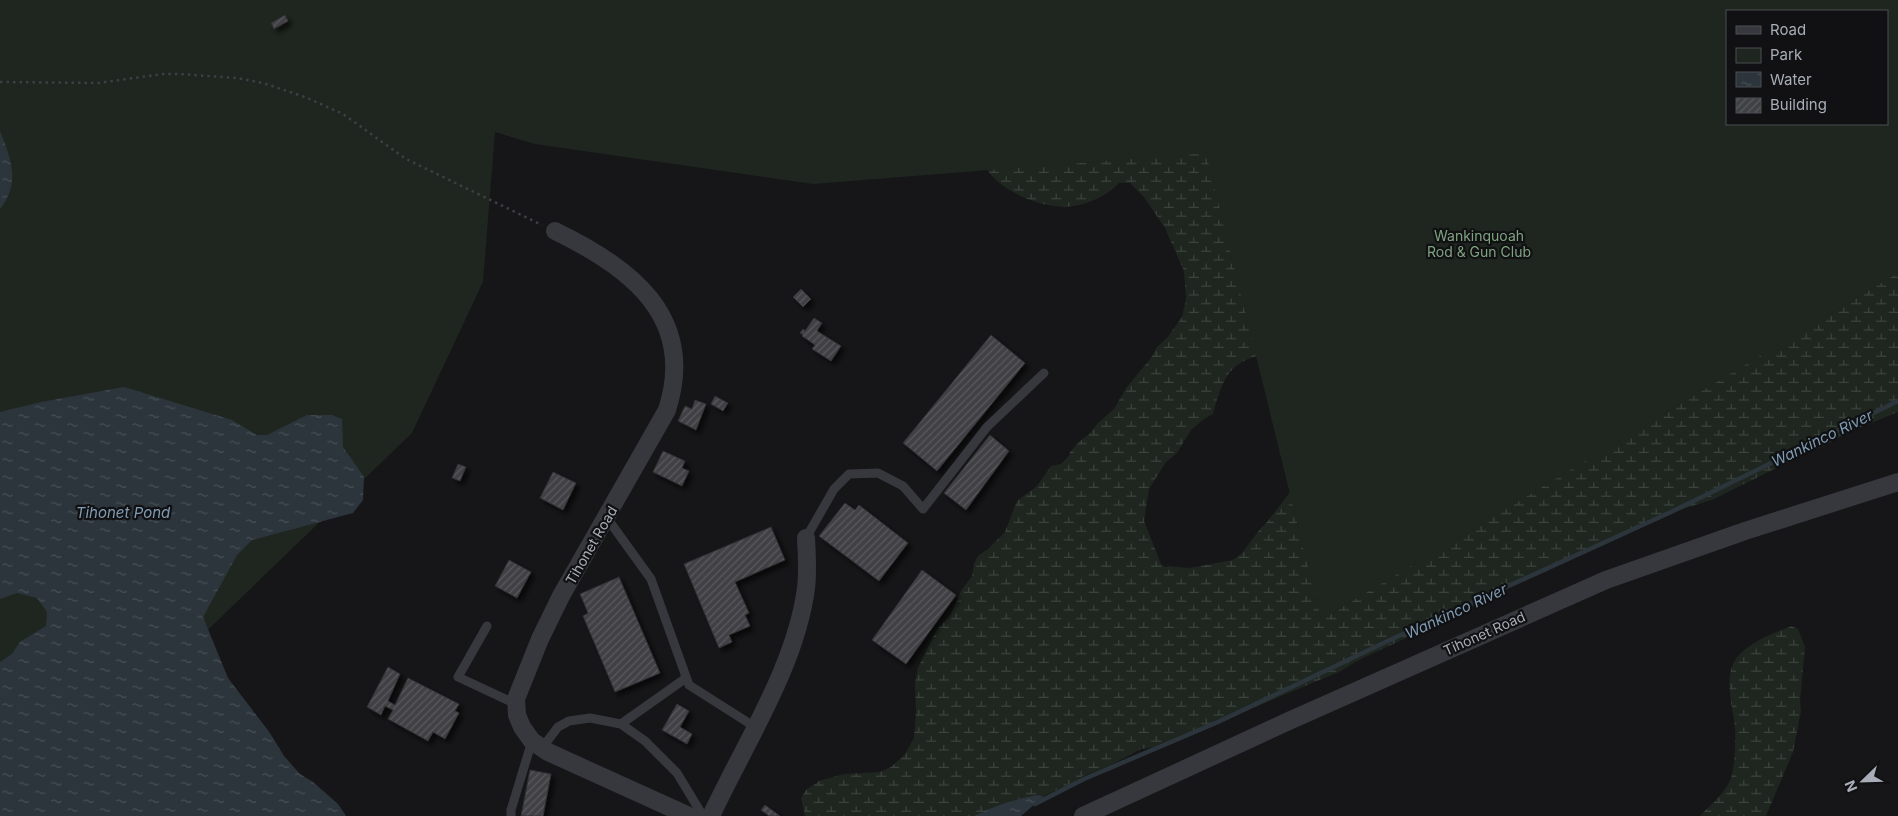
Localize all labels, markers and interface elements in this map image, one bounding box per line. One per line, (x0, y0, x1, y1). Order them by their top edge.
legend (1726, 10, 1888, 125)
text: Road (1770, 20, 1806, 39)
text: Park (1770, 45, 1803, 64)
text: Water (1770, 70, 1812, 89)
text: Building (1770, 95, 1827, 114)
park label: Wankinquoah Rod & Gun Club (1427, 227, 1531, 260)
water label: Wankinco River (1768, 405, 1876, 471)
water label: Tihonet Pond (76, 503, 171, 522)
street label: Tihonet Road (562, 503, 620, 587)
water label: Wankinco River (1402, 579, 1510, 643)
street label: Tihonet Road (1440, 607, 1528, 659)
north arrow (1838, 756, 1888, 806)
text: N (1841, 778, 1860, 795)

